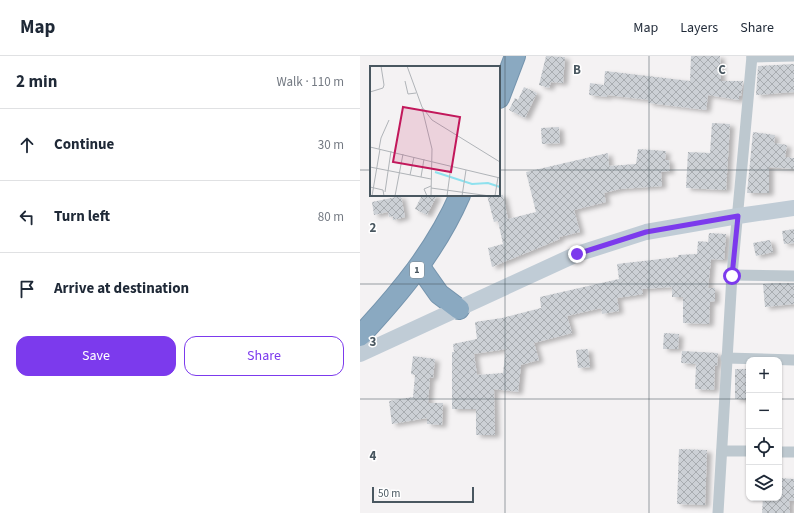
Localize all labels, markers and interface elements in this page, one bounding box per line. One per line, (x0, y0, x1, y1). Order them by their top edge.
text: Map (20, 14, 55, 41)
text: Map (633, 18, 658, 38)
text: Layers (680, 18, 718, 38)
text: Share (740, 18, 774, 38)
text: B (573, 61, 581, 79)
text: C (718, 61, 726, 79)
inset map (370, 66, 500, 196)
text: 2 min (16, 70, 57, 94)
text: Walk · 110 m (276, 73, 344, 91)
icon: ahead (16, 134, 38, 156)
text: Continue (54, 134, 114, 155)
text: 30 m (318, 136, 344, 154)
icon: left (16, 206, 38, 228)
text: Turn left (54, 206, 110, 227)
text: 80 m (318, 208, 344, 226)
text: 2 (370, 219, 377, 237)
route end (568, 245, 586, 263)
road number: 1 (410, 262, 424, 278)
route start (723, 267, 741, 285)
icon: arrive (16, 278, 38, 300)
text: Arrive at destination (54, 278, 189, 299)
text: 3 (370, 333, 377, 351)
button: Save (16, 336, 176, 376)
button: Share (184, 336, 344, 376)
map controls (746, 357, 782, 501)
button: + (746, 357, 782, 393)
button: − (746, 393, 782, 429)
button: locate (746, 429, 782, 465)
text: 4 (370, 447, 377, 465)
button: layers (746, 465, 782, 501)
scale bar (372, 485, 474, 504)
text: 50 m (378, 486, 400, 501)

